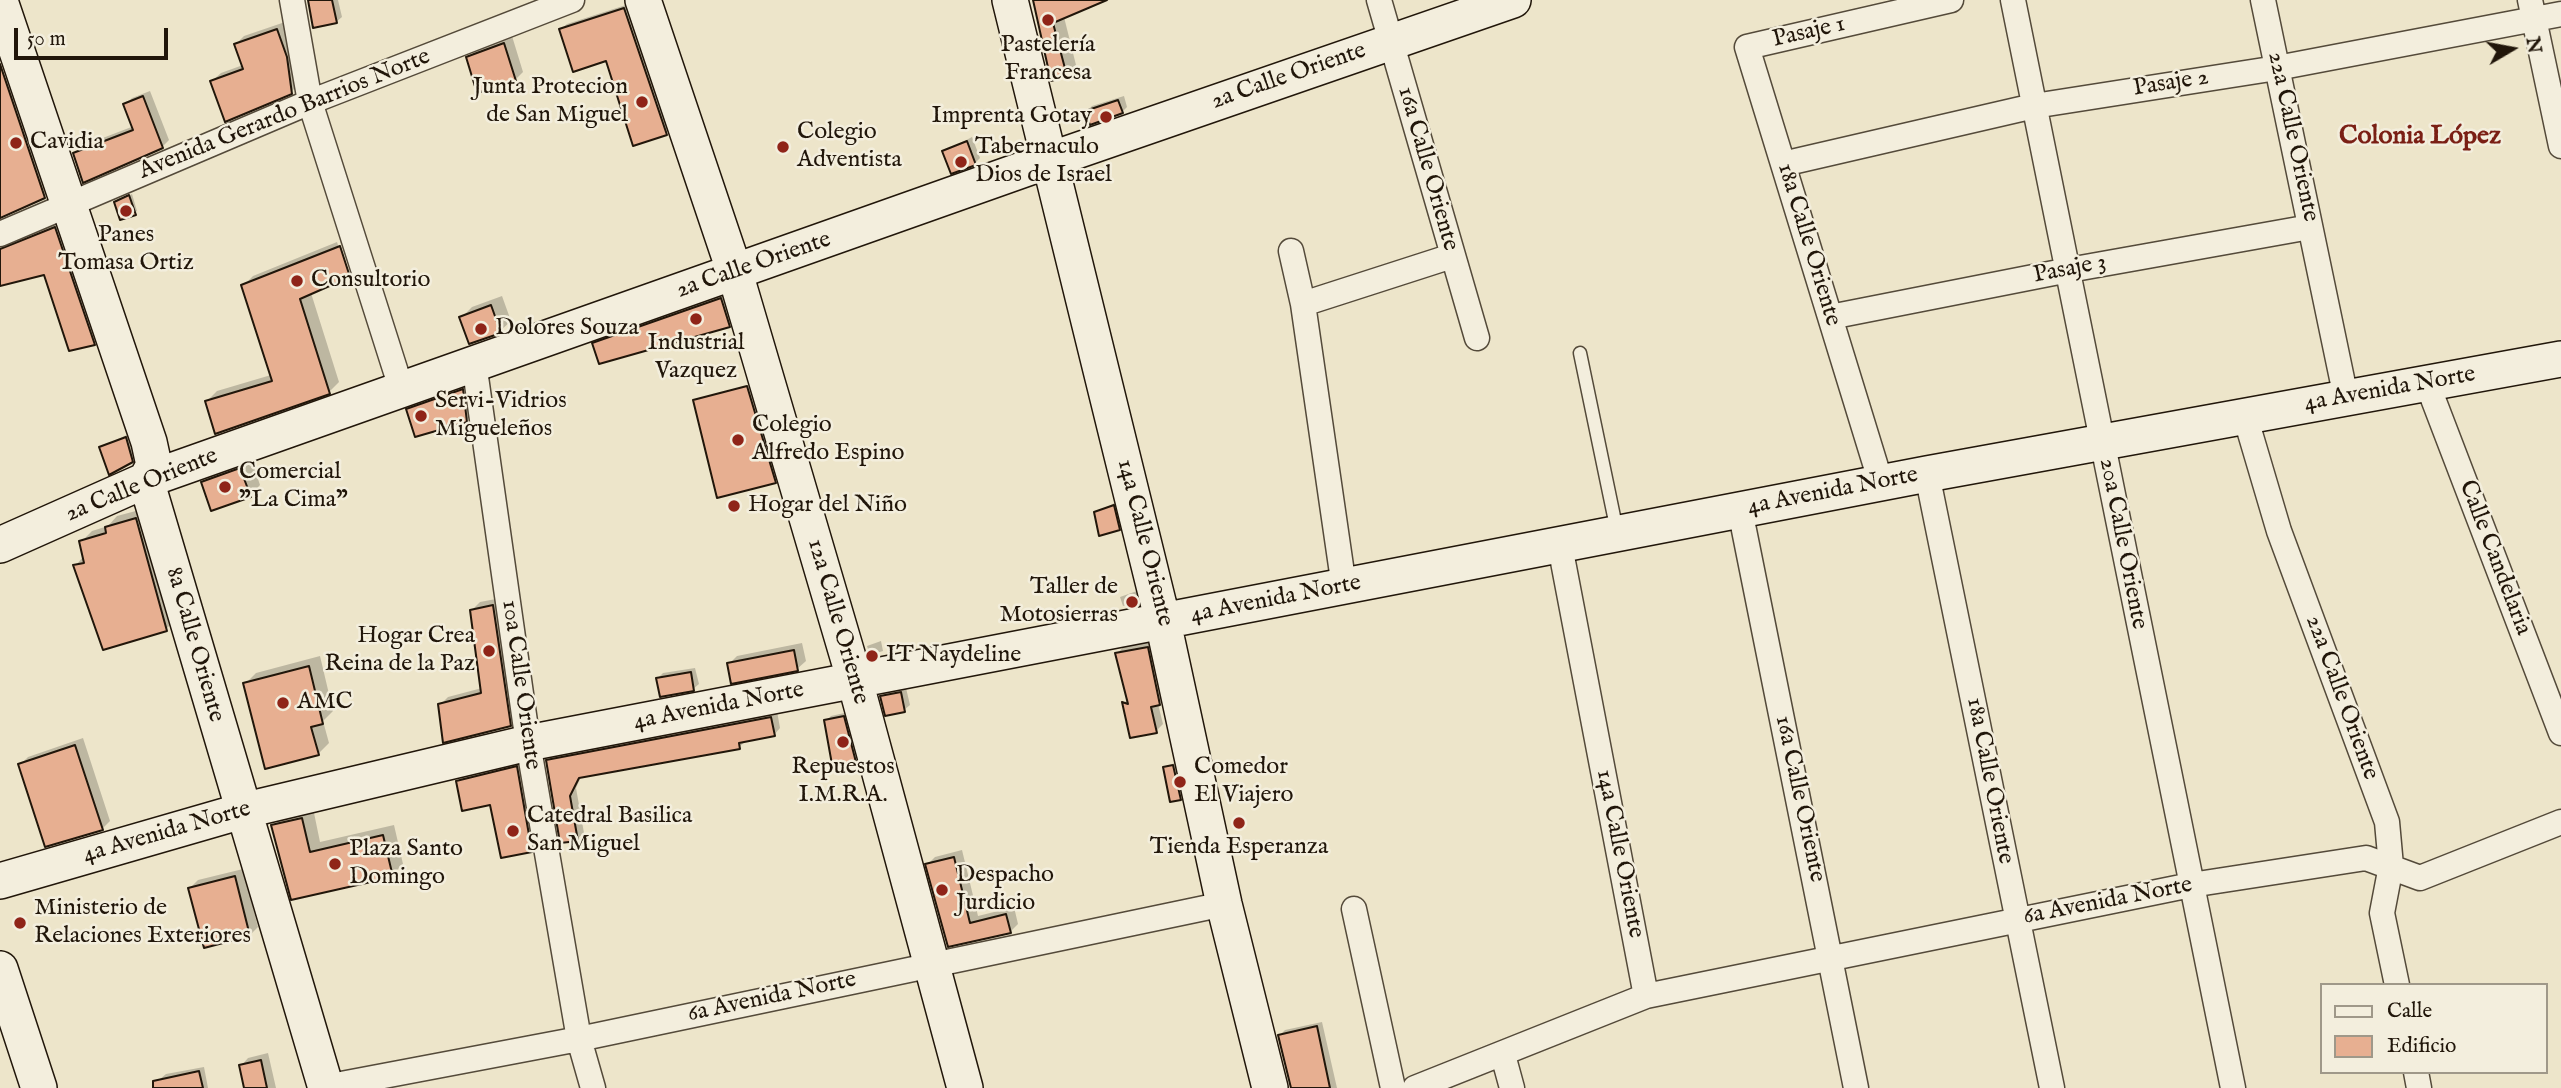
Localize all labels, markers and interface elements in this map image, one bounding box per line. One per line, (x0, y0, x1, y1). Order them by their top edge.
street label: Pasaje 1 (1770, 11, 1848, 55)
marker: Pastelería Francesa (1040, 12, 1056, 28)
scale bar (18, 14, 172, 58)
north arrow (2477, 14, 2547, 84)
text: 50 m (27, 26, 66, 53)
place label: Pastelería Francesa (1001, 32, 1095, 88)
text: N (2519, 35, 2546, 56)
street label: 2a Calle Oriente (1208, 37, 1370, 117)
street label: Avenida Gerardo Barrios Norte (135, 43, 435, 187)
street label: 22a Calle Oriente (2260, 49, 2324, 225)
street label: Pasaje 2 (2131, 64, 2211, 104)
place label: Junta Protecion de San Miguel (473, 74, 628, 130)
street label: 16a Calle Oriente (1390, 84, 1464, 254)
marker: Junta Protecion de San Miguel (634, 94, 650, 110)
place label: Imprenta Gotay (932, 103, 1092, 131)
marker: Imprenta Gotay (1098, 109, 1114, 125)
place label: Colegio Adventista (797, 119, 902, 175)
district label: Colonia López (2339, 122, 2501, 154)
place label: Cavidia (30, 129, 104, 157)
place label: Tabernaculo Dios de Israel (975, 134, 1112, 190)
marker: Cavidia (8, 135, 24, 151)
marker: Colegio Adventista (775, 139, 791, 155)
marker: Tabernaculo Dios de Israel (953, 154, 969, 170)
street label: 18a Calle Oriente (1770, 160, 1846, 330)
marker: Panes Tomasa Ortiz (118, 203, 134, 219)
place label: Panes Tomasa Ortiz (58, 222, 194, 278)
street label: 2a Calle Oriente (673, 226, 835, 306)
street label: Pasaje 3 (2031, 249, 2109, 291)
place label: Consultorio (311, 267, 430, 295)
marker: Consultorio (289, 273, 305, 289)
marker: Industrial Vazquez (688, 311, 704, 327)
place label: Dolores Souza (495, 315, 639, 343)
marker: Dolores Souza (473, 321, 489, 337)
place label: Industrial Vazquez (647, 330, 745, 386)
street label: 4a Avenida Norte (2302, 361, 2478, 419)
place label: Servi-Vidrios Migueleños (435, 388, 567, 444)
marker: Servi-Vidrios Migueleños (413, 408, 429, 424)
place label: Colegio Alfredo Espino (752, 412, 904, 468)
marker: Colegio Alfredo Espino (730, 432, 746, 448)
street label: 2a Calle Oriente (62, 442, 222, 530)
street label: 14a Calle Oriente (1109, 456, 1179, 630)
street label: 20a Calle Oriente (2091, 456, 2153, 632)
place label: Comercial "La Cima" (239, 459, 348, 515)
street label: 4a Avenida Norte (1745, 461, 1921, 523)
street label: Calle Candelaria (2451, 477, 2537, 639)
marker: Comercial "La Cima" (217, 479, 233, 495)
place label: Hogar del Niño (748, 492, 907, 520)
marker: Hogar del Niño (726, 498, 742, 514)
street label: 12a Calle Oriente (800, 536, 874, 708)
street label: 8a Calle Oriente (158, 564, 230, 726)
street label: 4a Avenida Norte (1188, 569, 1364, 631)
place label: Taller de Motosierras (999, 574, 1118, 630)
marker: Taller de Motosierras (1124, 594, 1140, 610)
street label: 10a Calle Oriente (494, 598, 546, 772)
street label: 22a Calle Oriente (2298, 612, 2384, 784)
place label: Hogar Crea Reina de la Paz (325, 623, 475, 679)
place label: IT Naydeline (886, 642, 1021, 670)
marker: Hogar Crea Reina de la Paz (481, 643, 497, 659)
marker: IT Naydeline (864, 648, 880, 664)
street label: 4a Avenida Norte (631, 676, 807, 738)
place label: AMC (297, 689, 353, 717)
marker: AMC (275, 695, 291, 711)
street label: 18a Calle Oriente (1959, 695, 2019, 867)
street label: 16a Calle Oriente (1767, 713, 1831, 885)
marker: Repuestos I.M.R.A. (835, 734, 851, 750)
place label: Repuestos I.M.R.A. (791, 754, 895, 810)
place label: Comedor El Viajero (1194, 754, 1293, 810)
street label: 14a Calle Oriente (1589, 767, 1649, 941)
marker: Comedor El Viajero (1172, 774, 1188, 790)
street label: 4a Avenida Norte (80, 795, 254, 871)
place label: Catedral Basilica San Miguel (527, 803, 692, 859)
marker: Tienda Esperanza (1231, 815, 1247, 831)
marker: Catedral Basilica San Miguel (505, 823, 521, 839)
place label: Tienda Esperanza (1150, 834, 1328, 862)
place label: Plaza Santo Domingo (349, 836, 463, 892)
marker: Plaza Santo Domingo (327, 856, 343, 872)
place label: Despacho Jurdicio (956, 862, 1054, 918)
street label: 6a Avenida Norte (2021, 872, 2195, 932)
marker: Despacho Jurdicio (934, 882, 950, 898)
place label: Ministerio de Relaciones Exteriores (34, 895, 251, 951)
marker: Ministerio de Relaciones Exteriores (12, 915, 28, 931)
street label: 6a Avenida Norte (685, 966, 859, 1030)
legend (2320, 983, 2547, 1074)
text: Calle (2387, 998, 2432, 1025)
text: Edificio (2387, 1033, 2456, 1060)

